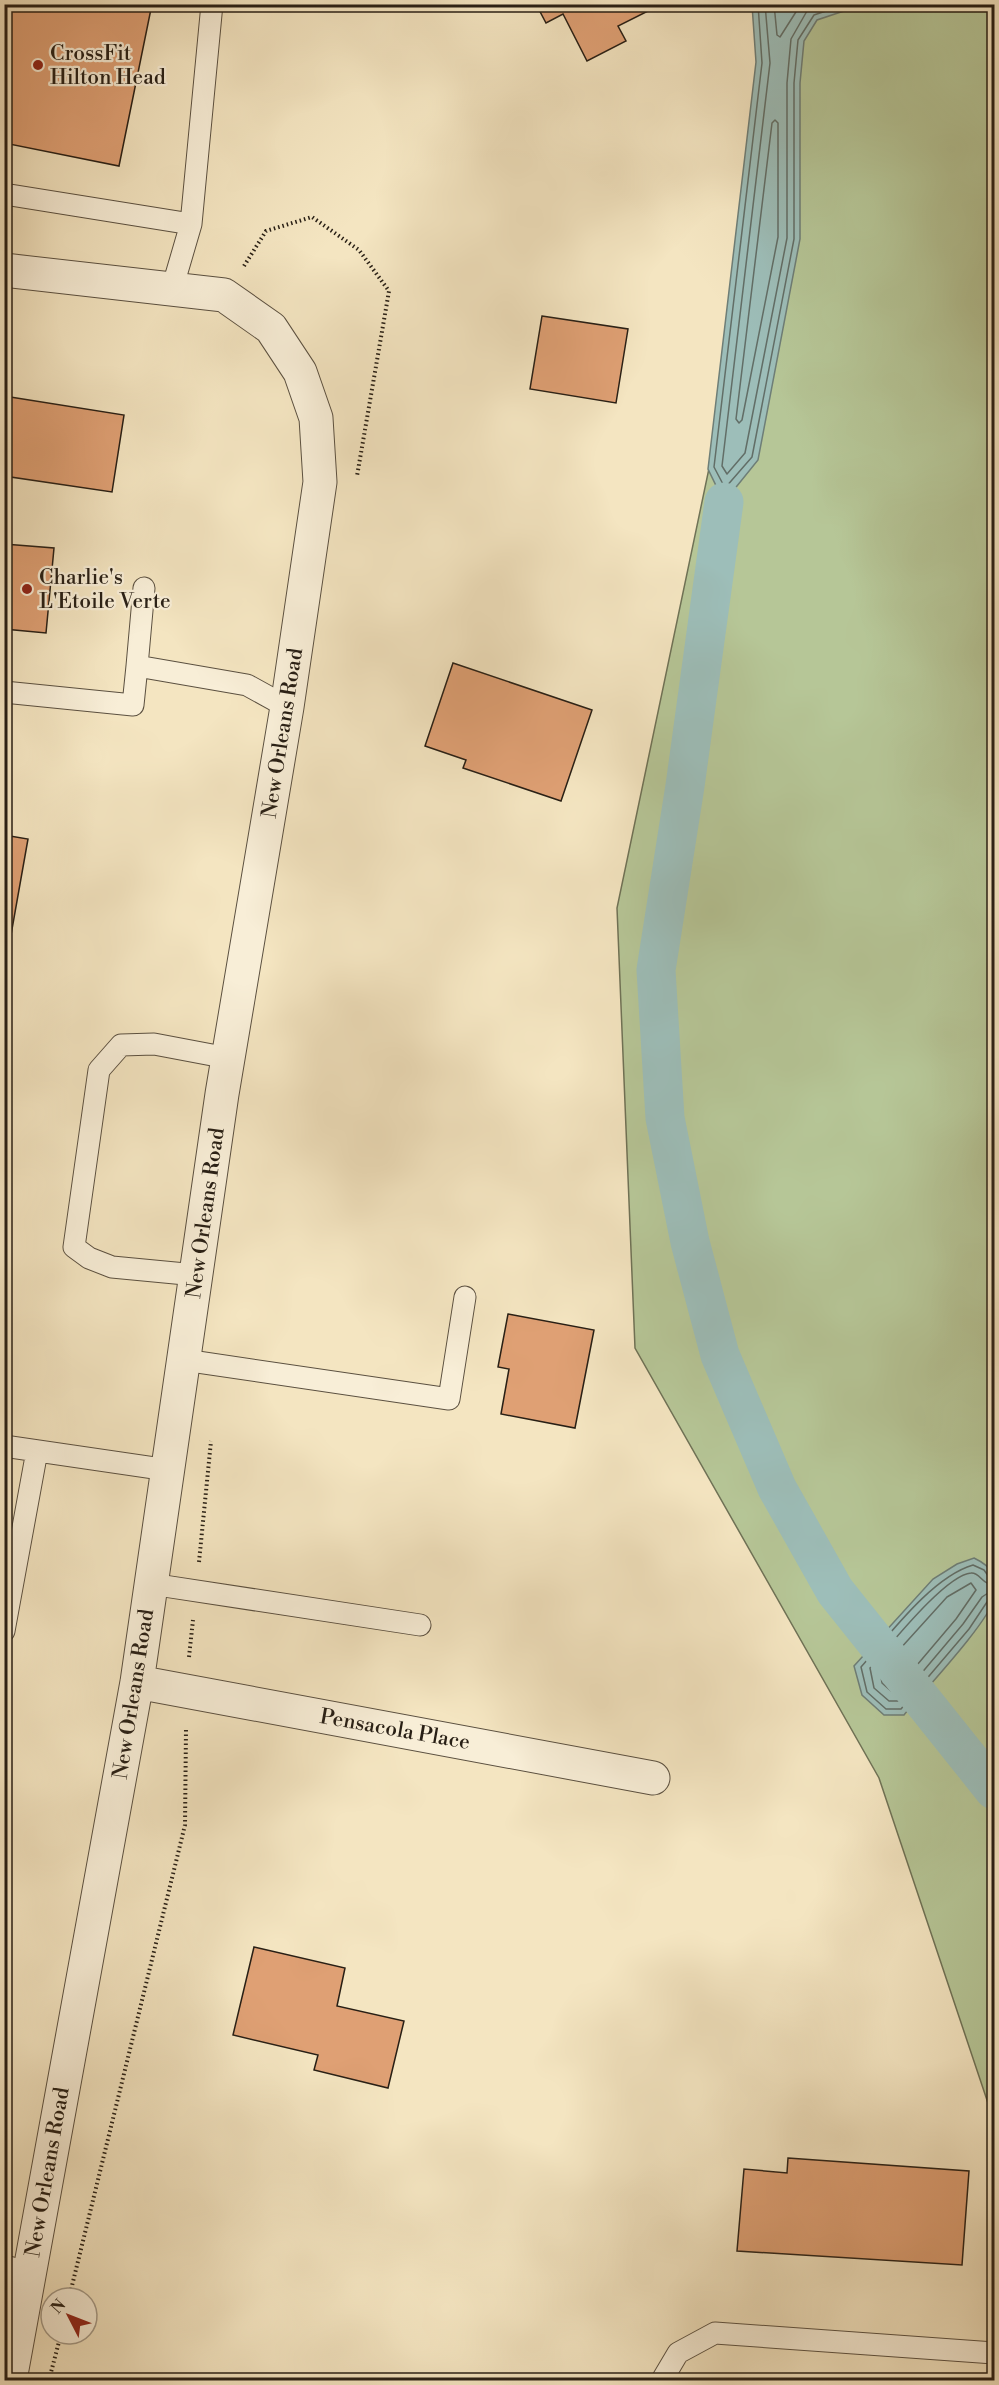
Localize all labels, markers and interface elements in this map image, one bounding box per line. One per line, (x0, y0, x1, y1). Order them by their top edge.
place label: CrossFit Hilton Head (50, 41, 166, 91)
marker: CrossFit Hilton Head (31, 58, 45, 72)
place label: Charlie's L'Etoile Verte (39, 565, 171, 615)
marker: Charlie's L'Etoile Verte (20, 582, 34, 596)
street label: New Orleans Road (257, 646, 309, 820)
street label: New Orleans Road (181, 1126, 231, 1300)
street label: New Orleans Road (108, 1607, 160, 1781)
street label: Pensacola Place (318, 1704, 472, 1756)
street label: New Orleans Road (20, 2085, 76, 2259)
north arrow (39, 2286, 99, 2346)
text: N (47, 2295, 70, 2318)

